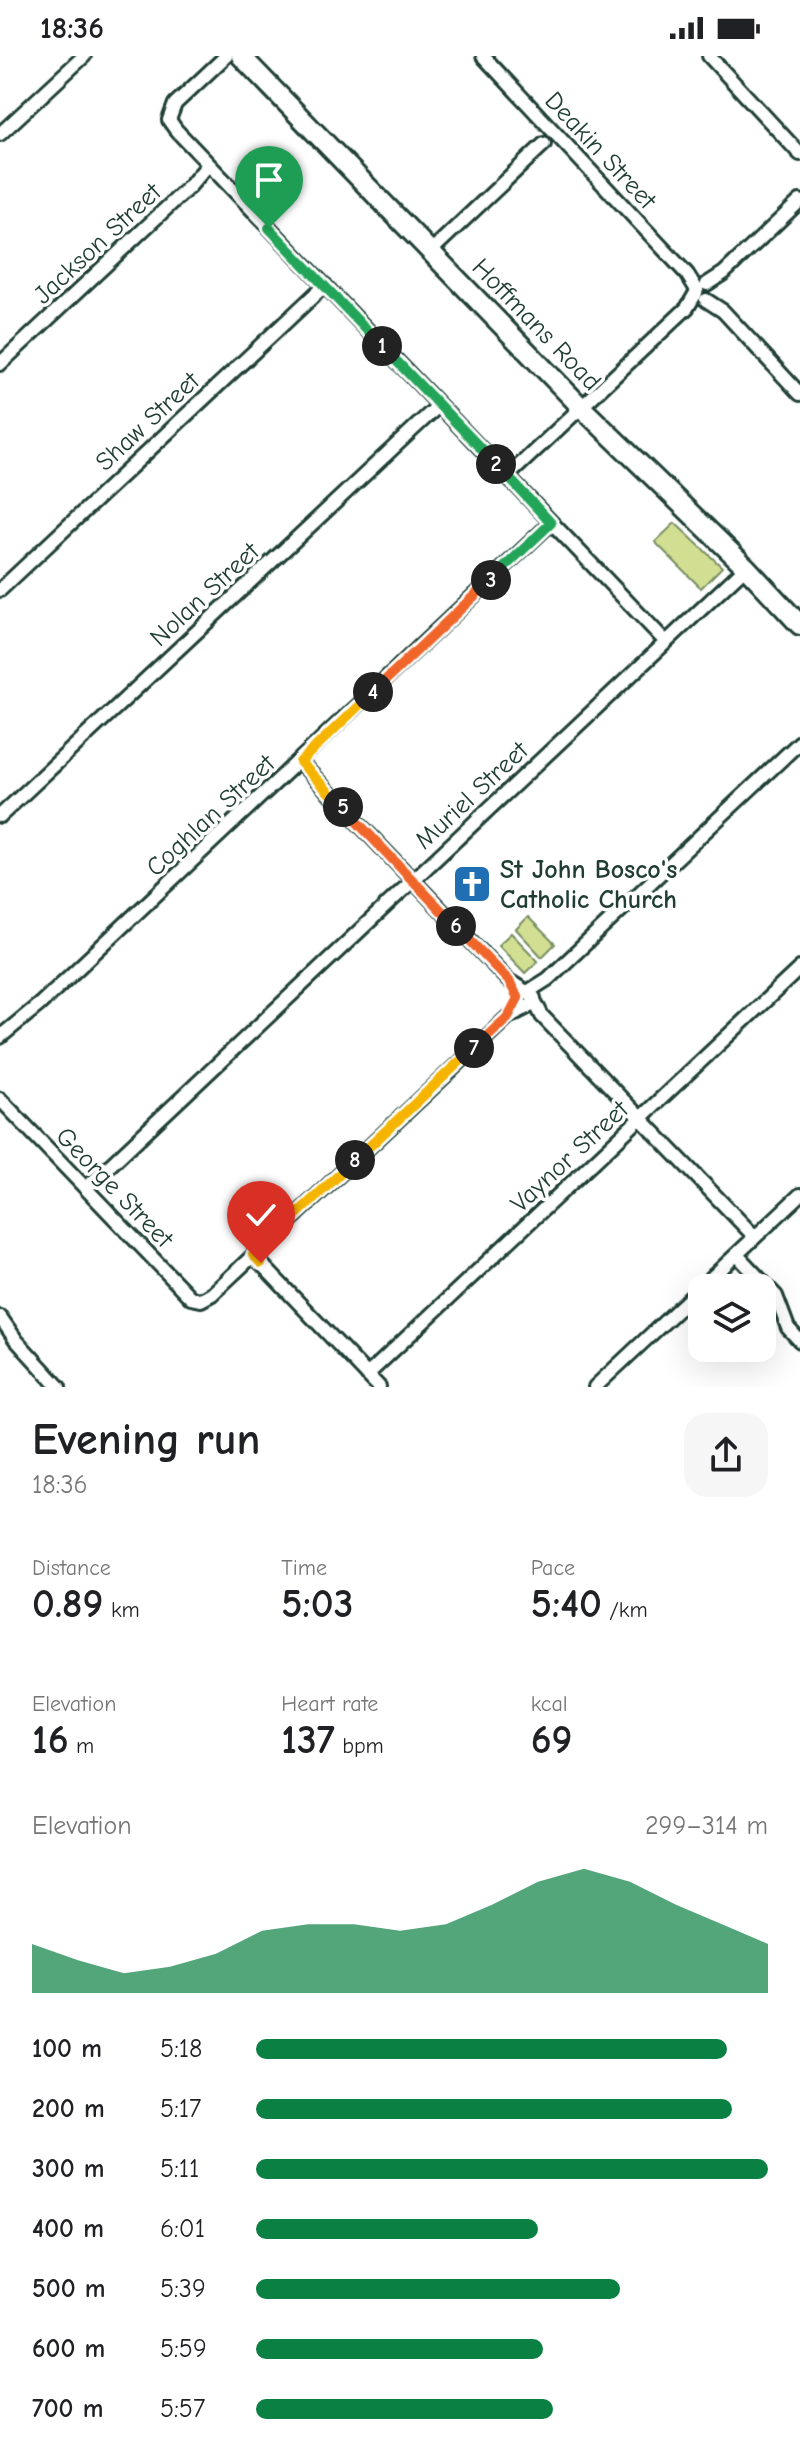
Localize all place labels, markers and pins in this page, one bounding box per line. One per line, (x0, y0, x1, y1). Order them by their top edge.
pin (235, 146, 303, 228)
pin: 1 (362, 326, 402, 366)
pin: 2 (476, 444, 516, 484)
pin: 3 (471, 560, 511, 600)
pin: 4 (353, 672, 393, 712)
pin: 5 (323, 787, 363, 827)
place label: St John Bosco's Catholic Church (500, 855, 677, 915)
church icon: St John Bosco's Catholic Church (451, 863, 493, 905)
pin: 6 (436, 906, 476, 946)
pin: 7 (454, 1028, 494, 1068)
pin: 8 (335, 1140, 375, 1180)
pin (227, 1181, 295, 1263)

